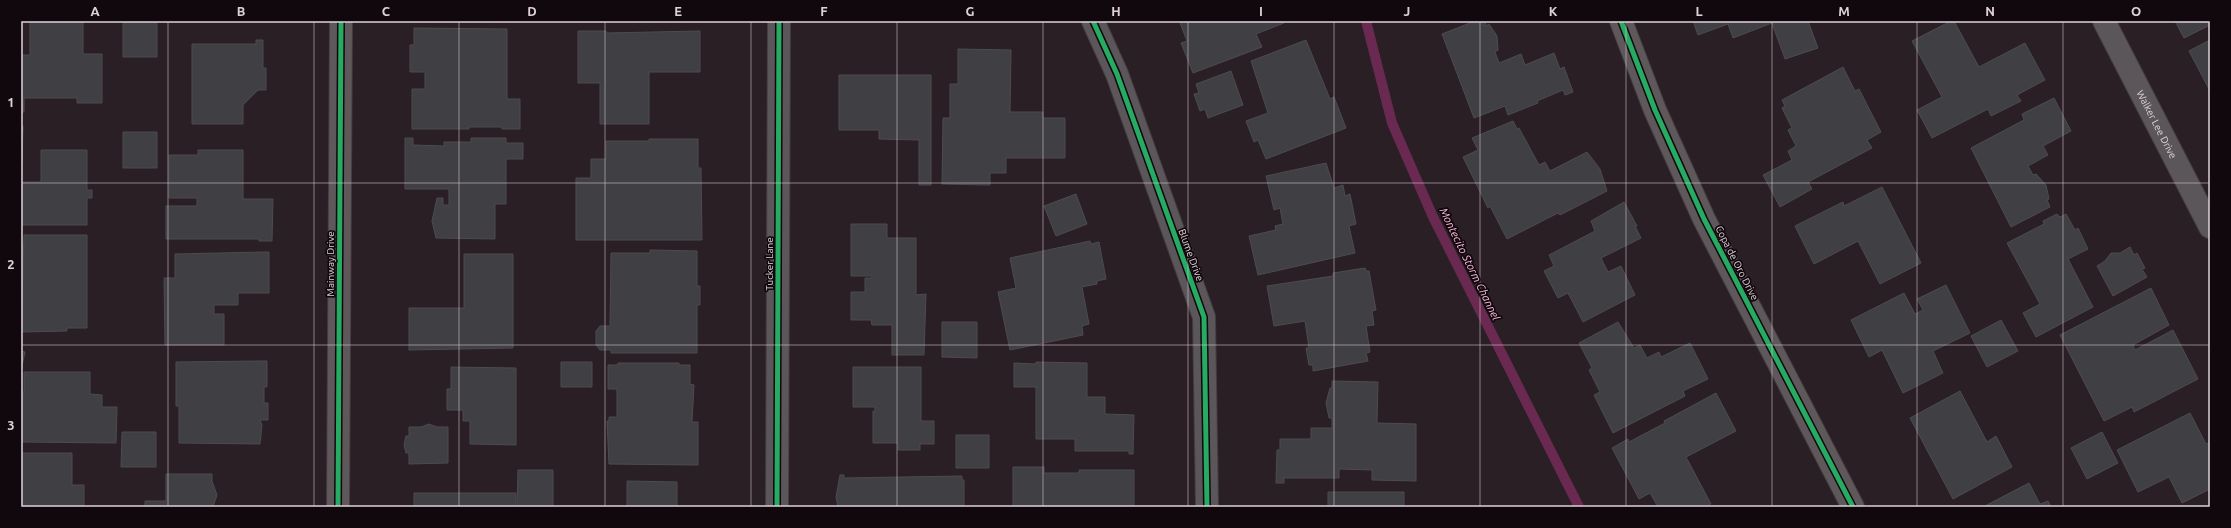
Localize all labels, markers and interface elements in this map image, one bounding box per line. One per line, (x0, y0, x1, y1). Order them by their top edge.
text: A (90, 4, 100, 18)
text: B (237, 4, 246, 18)
text: C (382, 4, 391, 18)
text: D (527, 4, 537, 18)
text: E (674, 4, 682, 18)
text: F (820, 4, 828, 18)
text: G (966, 4, 975, 18)
text: H (1111, 4, 1121, 18)
text: I (1259, 4, 1263, 18)
text: J (1404, 4, 1410, 18)
text: K (1549, 4, 1558, 18)
text: L (1695, 4, 1703, 18)
text: M (1838, 4, 1850, 18)
text: N (1985, 4, 1995, 18)
text: O (2131, 4, 2141, 18)
street label: Walker Lee Drive (2135, 88, 2179, 160)
text: 1 (7, 95, 15, 109)
water label: Montecito Storm Channel (1438, 206, 1502, 322)
street label: Copa de Oro Drive (1713, 224, 1761, 302)
street label: Blume Drive (1176, 227, 1206, 283)
street label: Mainway Drive (325, 231, 336, 297)
street label: Tucker Lane (764, 237, 775, 291)
text: 2 (7, 257, 15, 271)
text: 3 (7, 418, 15, 432)

